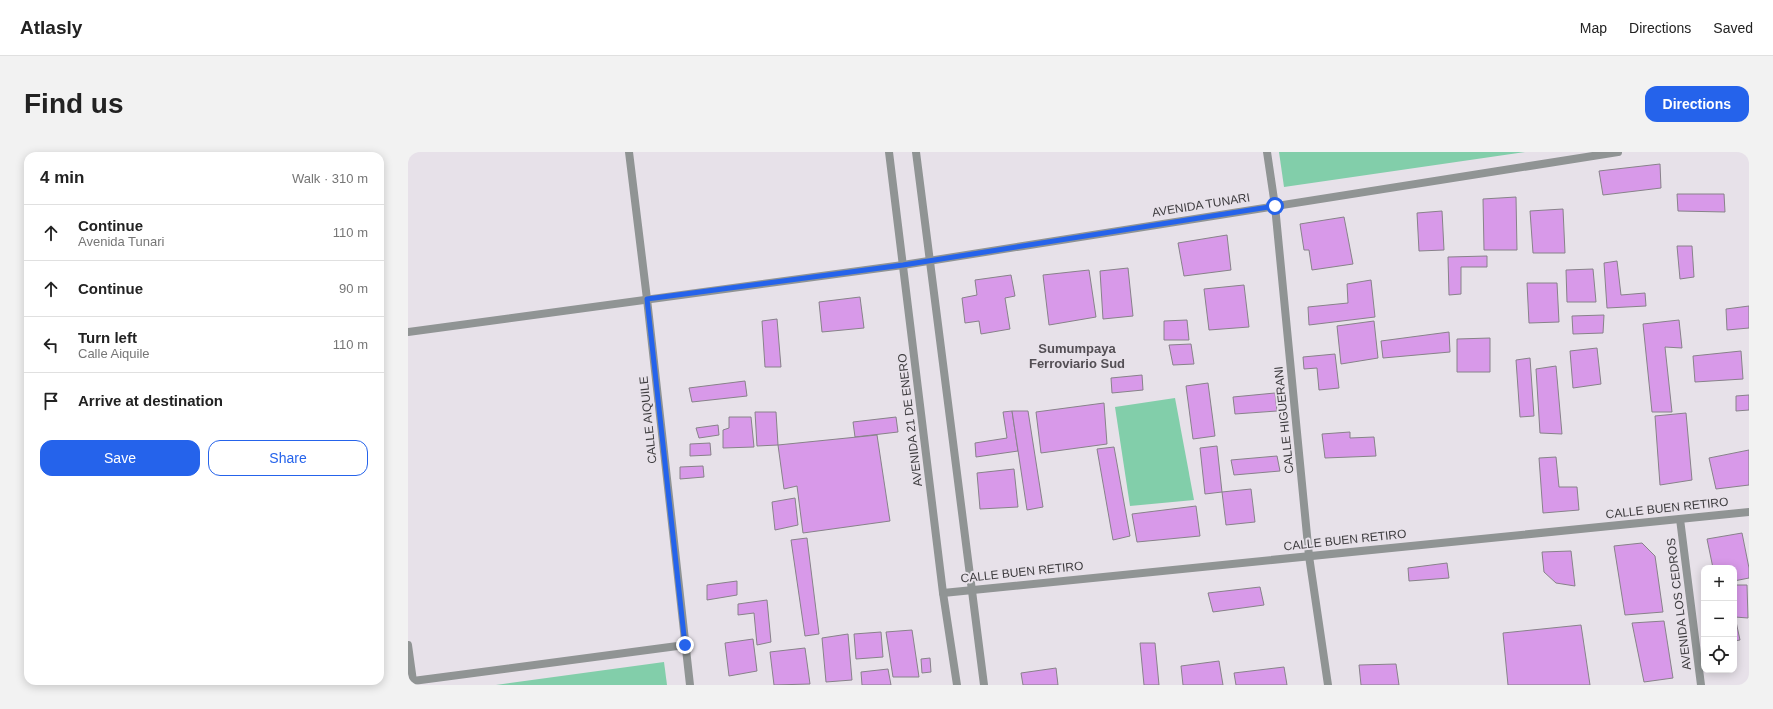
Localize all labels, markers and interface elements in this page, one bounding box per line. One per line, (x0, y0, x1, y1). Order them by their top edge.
text: Atlasly (20, 17, 82, 38)
text: Map (1580, 20, 1607, 36)
text: Directions (1629, 20, 1691, 36)
text: Saved (1713, 20, 1753, 36)
button: Directions (1645, 86, 1749, 122)
text: Find us (24, 88, 124, 119)
text: 4 min (40, 168, 84, 187)
text: Walk · 310 m (292, 171, 368, 186)
street label: AVENIDA TUNARI (1151, 190, 1251, 220)
route start (1266, 197, 1284, 215)
text: Continue (78, 217, 143, 234)
icon: ahead (40, 222, 62, 244)
text: 110 m (333, 225, 368, 240)
text: Avenida Tunari (78, 234, 165, 249)
icon: ahead (40, 278, 62, 300)
text: Continue (78, 280, 143, 297)
text: 90 m (339, 281, 368, 296)
text: Turn left (78, 329, 137, 346)
icon: left (40, 334, 62, 356)
text: 110 m (333, 337, 368, 352)
district label: Sumumpaya Ferroviario Sud (1029, 341, 1125, 371)
text: Calle Aiquile (78, 346, 150, 361)
street label: AVENIDA 21 DE ENERO (895, 353, 925, 487)
street label: CALLE HIGUERANI (1271, 366, 1297, 474)
street label: CALLE AIQUILE (636, 375, 660, 465)
icon: arrive (40, 390, 62, 412)
text: Arrive at destination (78, 392, 223, 409)
button: Save (40, 440, 200, 476)
button: Share (208, 440, 368, 476)
street label: CALLE BUEN RETIRO (1605, 495, 1729, 521)
street label: CALLE BUEN RETIRO (1283, 527, 1407, 553)
street label: AVENIDA LOS CEDROS (1664, 537, 1694, 671)
street label: CALLE BUEN RETIRO (960, 559, 1084, 585)
map controls (1701, 565, 1737, 673)
button: + (1701, 565, 1737, 601)
button: − (1701, 601, 1737, 637)
route end (676, 636, 694, 654)
button: locate (1701, 637, 1737, 673)

